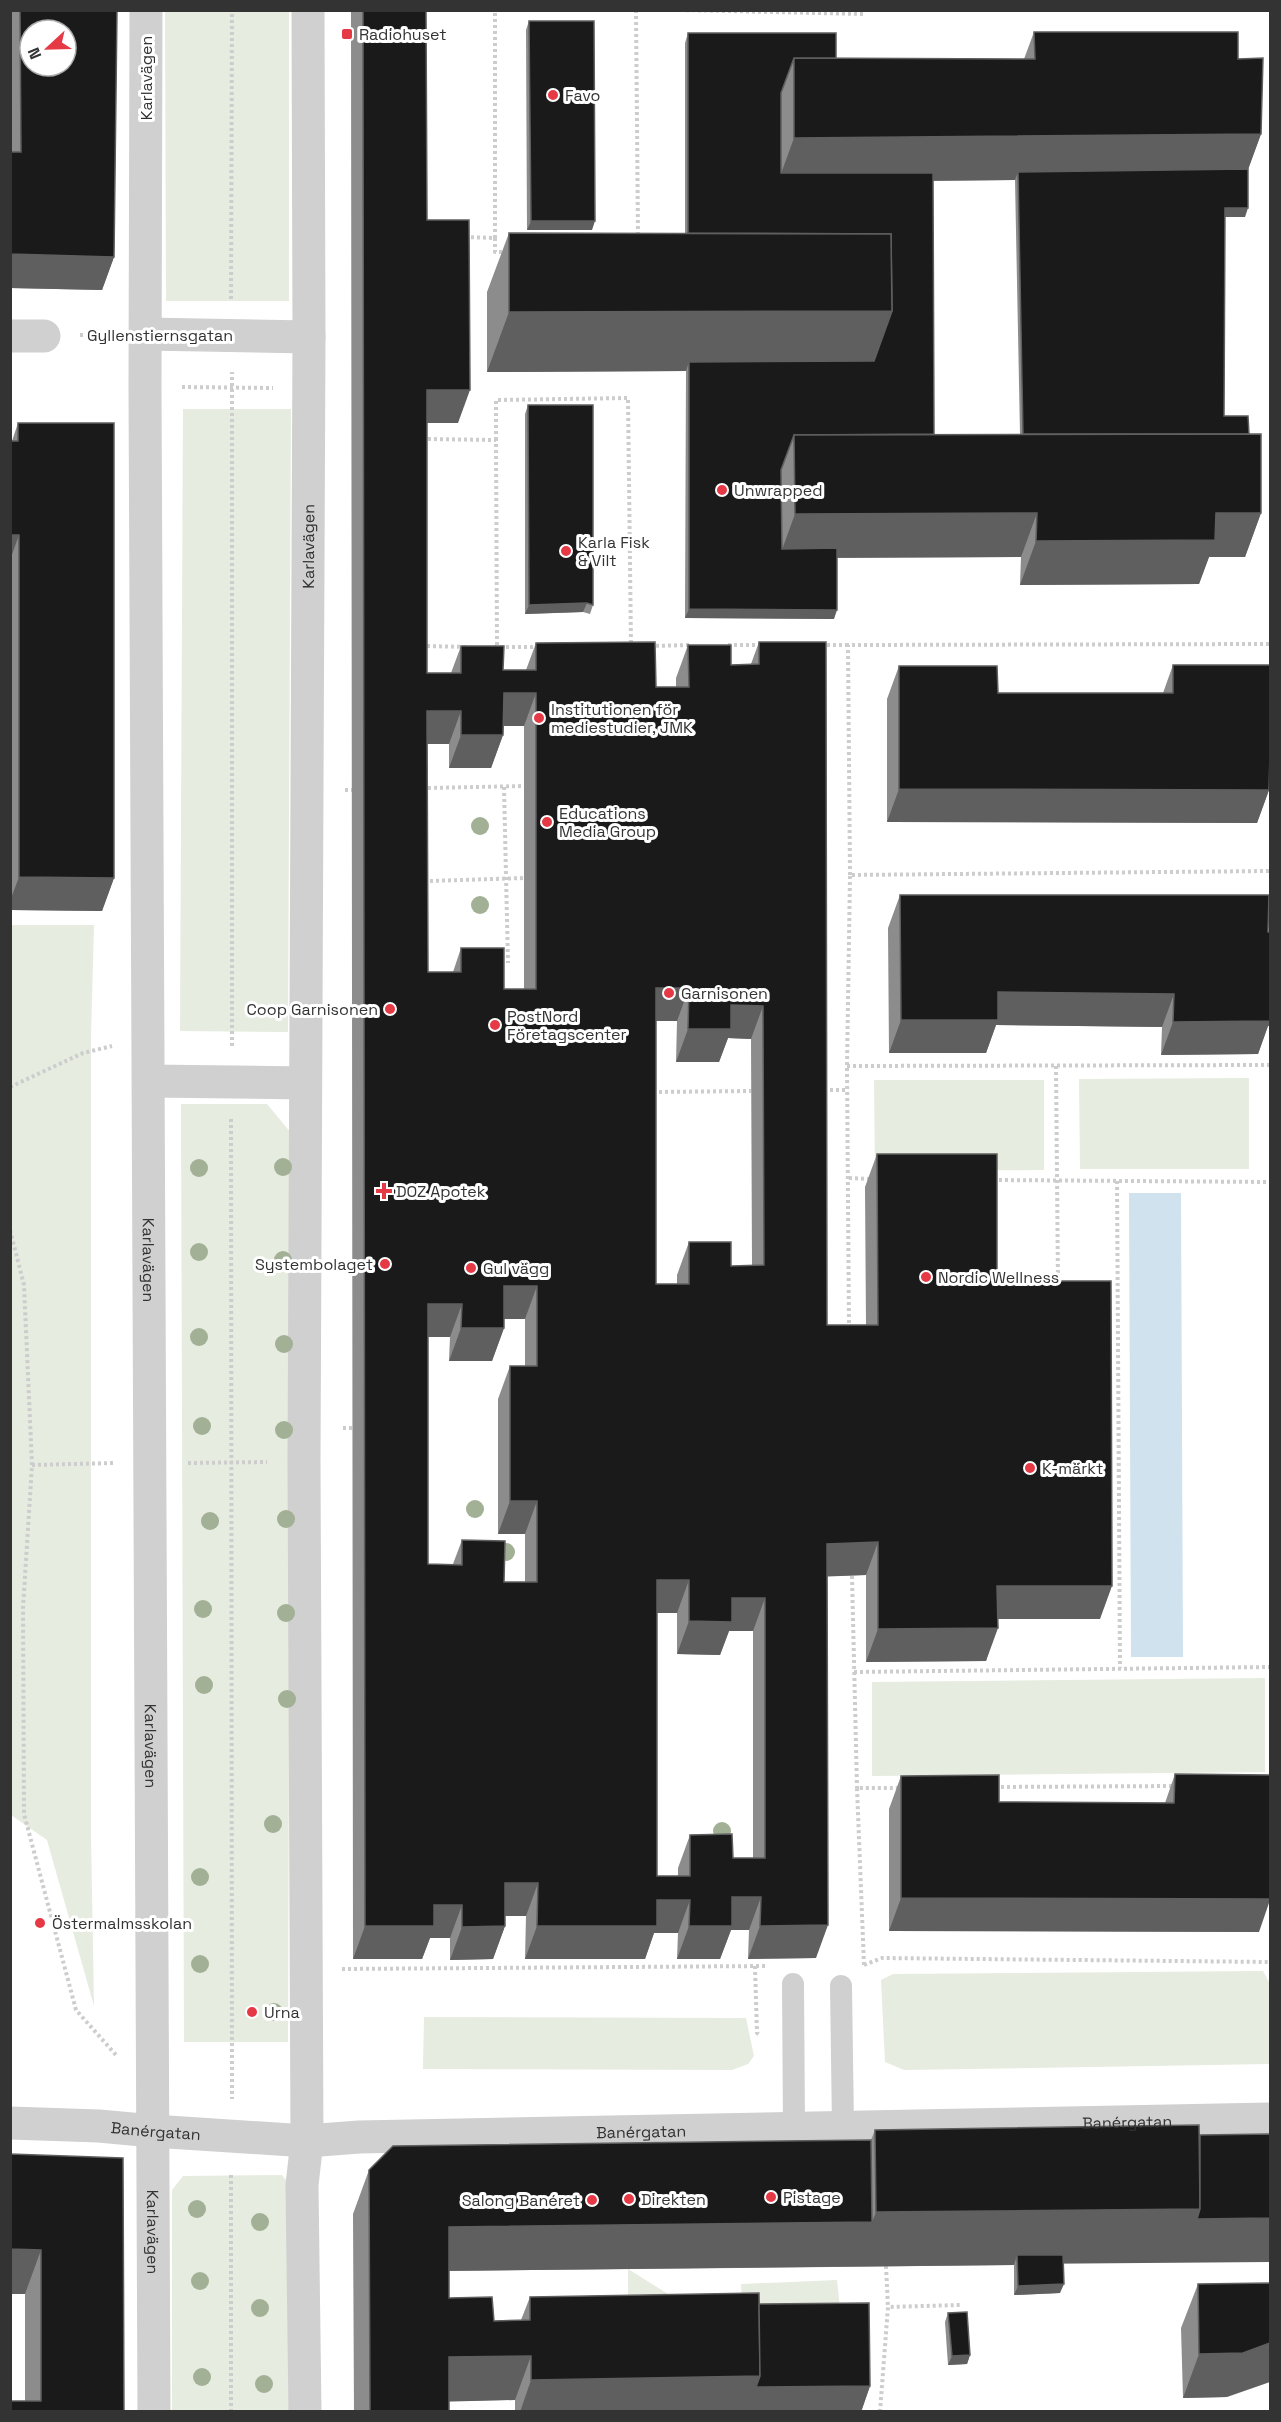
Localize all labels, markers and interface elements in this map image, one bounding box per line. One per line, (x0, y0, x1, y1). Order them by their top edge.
north arrow (18, 18, 78, 78)
place label: Radiohuset (359, 24, 447, 45)
marker: Radiohuset (340, 27, 354, 41)
street label: Karlavägen (136, 36, 157, 120)
text: N (23, 45, 46, 62)
place label: Favo (565, 85, 600, 106)
marker: Favo (546, 88, 560, 102)
street label: Gyllenstiernsgatan (87, 325, 233, 346)
place label: Unwrapped (734, 480, 823, 501)
marker: Unwrapped (715, 483, 729, 497)
street label: Karlavägen (297, 504, 319, 589)
place label: Karla Fisk & Vilt (578, 532, 650, 571)
marker: Karla Fisk & Vilt (559, 544, 573, 558)
place label: Institutionen för mediestudier, JMK (551, 699, 693, 738)
marker: Institutionen för mediestudier, JMK (532, 711, 546, 725)
place label: Educations Media Group (559, 803, 656, 842)
marker: Educations Media Group (540, 815, 554, 829)
place label: Garnisonen (681, 983, 768, 1004)
marker: Garnisonen (662, 986, 676, 1000)
place label: Coop Garnisonen (247, 999, 378, 1020)
marker: Coop Garnisonen (383, 1002, 397, 1016)
place label: PostNord Företagscenter (507, 1006, 627, 1045)
marker: PostNord Företagscenter (488, 1018, 502, 1032)
place label: DOZ Apotek (396, 1181, 486, 1202)
marker: DOZ Apotek (377, 1184, 391, 1198)
street label: Karlavägen (138, 1218, 160, 1302)
place label: Systembolaget (255, 1254, 373, 1275)
marker: Systembolaget (378, 1257, 392, 1271)
place label: Gul vägg (483, 1258, 549, 1279)
marker: Gul vägg (464, 1261, 478, 1275)
place label: Nordic Wellness (938, 1267, 1059, 1288)
marker: Nordic Wellness (919, 1270, 933, 1284)
place label: K-märkt (1042, 1458, 1103, 1479)
marker: K-märkt (1023, 1461, 1037, 1475)
street label: Karlavägen (140, 1704, 162, 1788)
place label: Östermalmsskolan (52, 1913, 192, 1934)
marker: Östermalmsskolan (33, 1916, 47, 1930)
place label: Urna (264, 2002, 300, 2023)
marker: Urna (245, 2005, 259, 2019)
street label: Banérgatan (1082, 2110, 1172, 2133)
street label: Banérgatan (110, 2117, 201, 2145)
street label: Banérgatan (596, 2120, 686, 2143)
place label: Pistage (783, 2187, 841, 2208)
place label: Direkten (641, 2189, 706, 2210)
street label: Karlavägen (143, 2190, 164, 2274)
place label: Salong Banéret (462, 2190, 580, 2211)
marker: Pistage (764, 2190, 778, 2204)
marker: Direkten (622, 2192, 636, 2206)
marker: Salong Banéret (585, 2193, 599, 2207)

